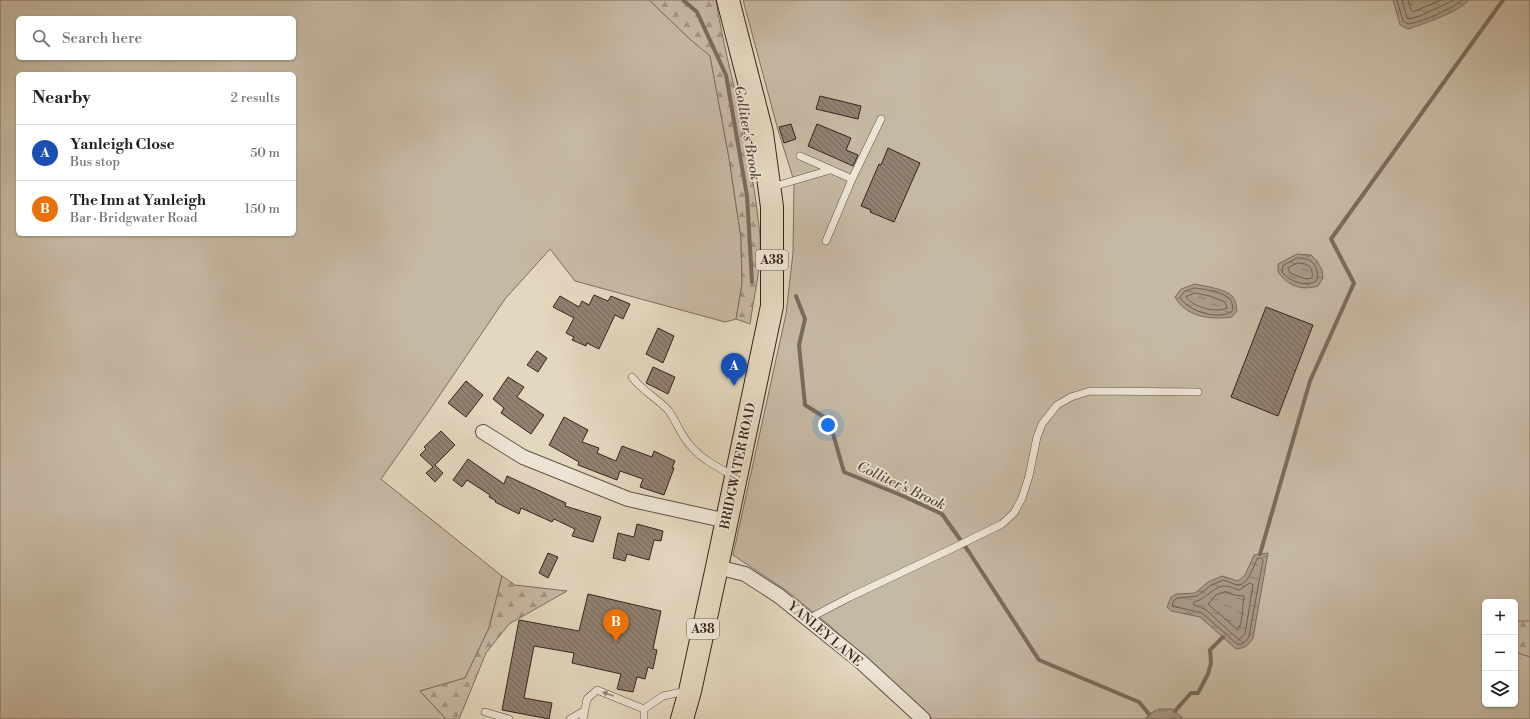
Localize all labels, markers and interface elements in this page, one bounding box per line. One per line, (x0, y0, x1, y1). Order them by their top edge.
search box (16, 16, 296, 60)
icon: search (30, 27, 52, 49)
text: Search here (62, 29, 142, 48)
water label: Colliter's Brook (730, 84, 764, 182)
text: Nearby (32, 87, 91, 109)
text: 2 results (231, 90, 280, 106)
text: Yanleigh Close (70, 135, 175, 154)
text: A (40, 145, 50, 161)
text: 50 m (250, 145, 280, 161)
text: Bus stop (70, 154, 120, 170)
text: The Inn at Yanleigh (70, 191, 206, 210)
text: B (40, 201, 50, 217)
text: 150 m (245, 201, 280, 217)
text: Bar · Bridgwater Road (70, 210, 197, 226)
road number: A38 (756, 250, 788, 270)
pin: A (721, 353, 747, 386)
street label: BRIDGWATER ROAD (717, 401, 759, 532)
your location (818, 415, 838, 435)
water label: Colliter's Brook (854, 458, 948, 514)
street label: YANLEY LANE (784, 598, 866, 670)
map controls (1482, 599, 1518, 707)
button: + (1482, 599, 1518, 635)
pin: B (603, 609, 629, 642)
road number: A38 (687, 619, 719, 639)
button: − (1482, 635, 1518, 671)
button: layers (1482, 671, 1518, 707)
one-way arrow (601, 690, 613, 696)

